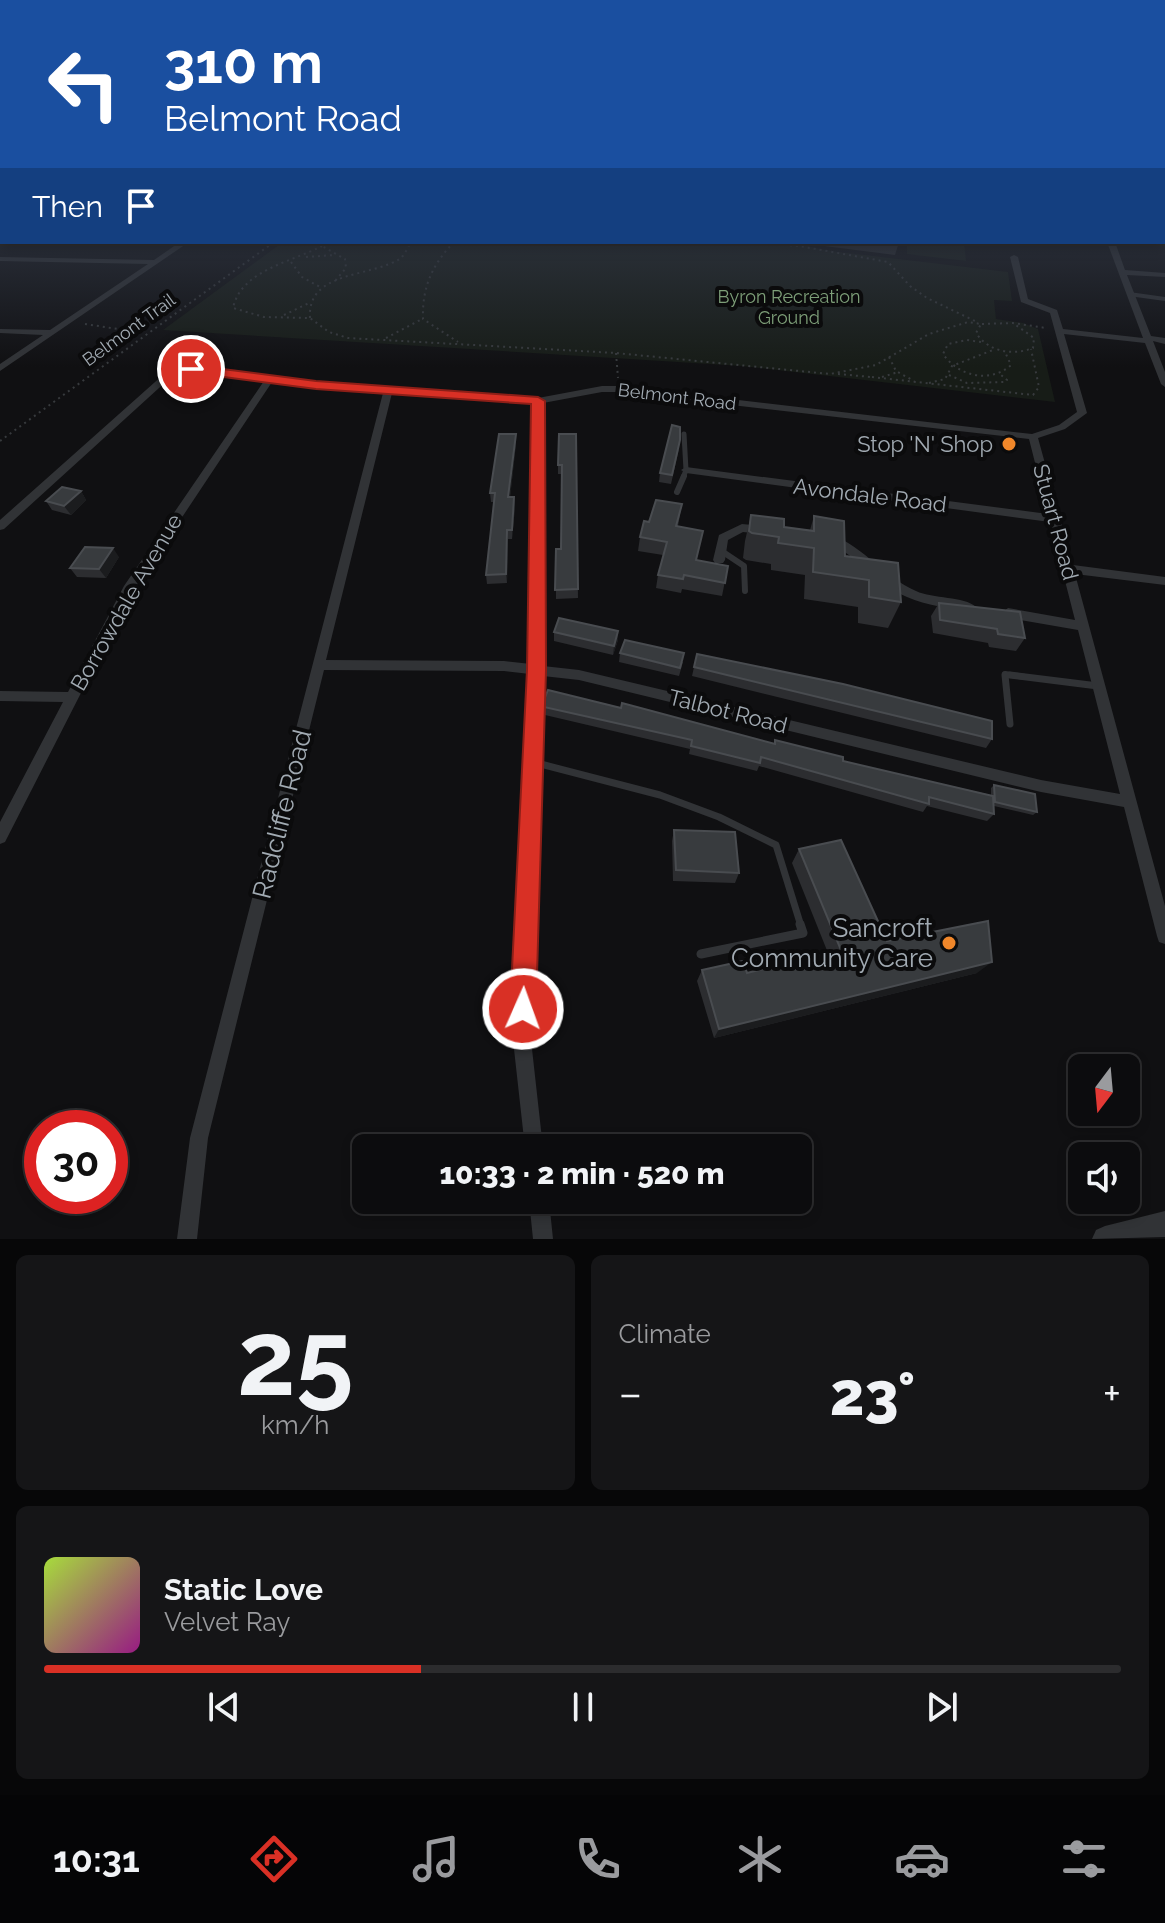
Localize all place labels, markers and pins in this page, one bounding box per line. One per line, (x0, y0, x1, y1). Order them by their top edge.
pin (157, 335, 225, 403)
place label: Stop 'N' Shop (857, 431, 993, 457)
marker: Stop 'N' Shop (1000, 435, 1018, 453)
place label: Sancroft Community Care (731, 913, 933, 973)
marker: Sancroft Community Care (940, 934, 958, 952)

